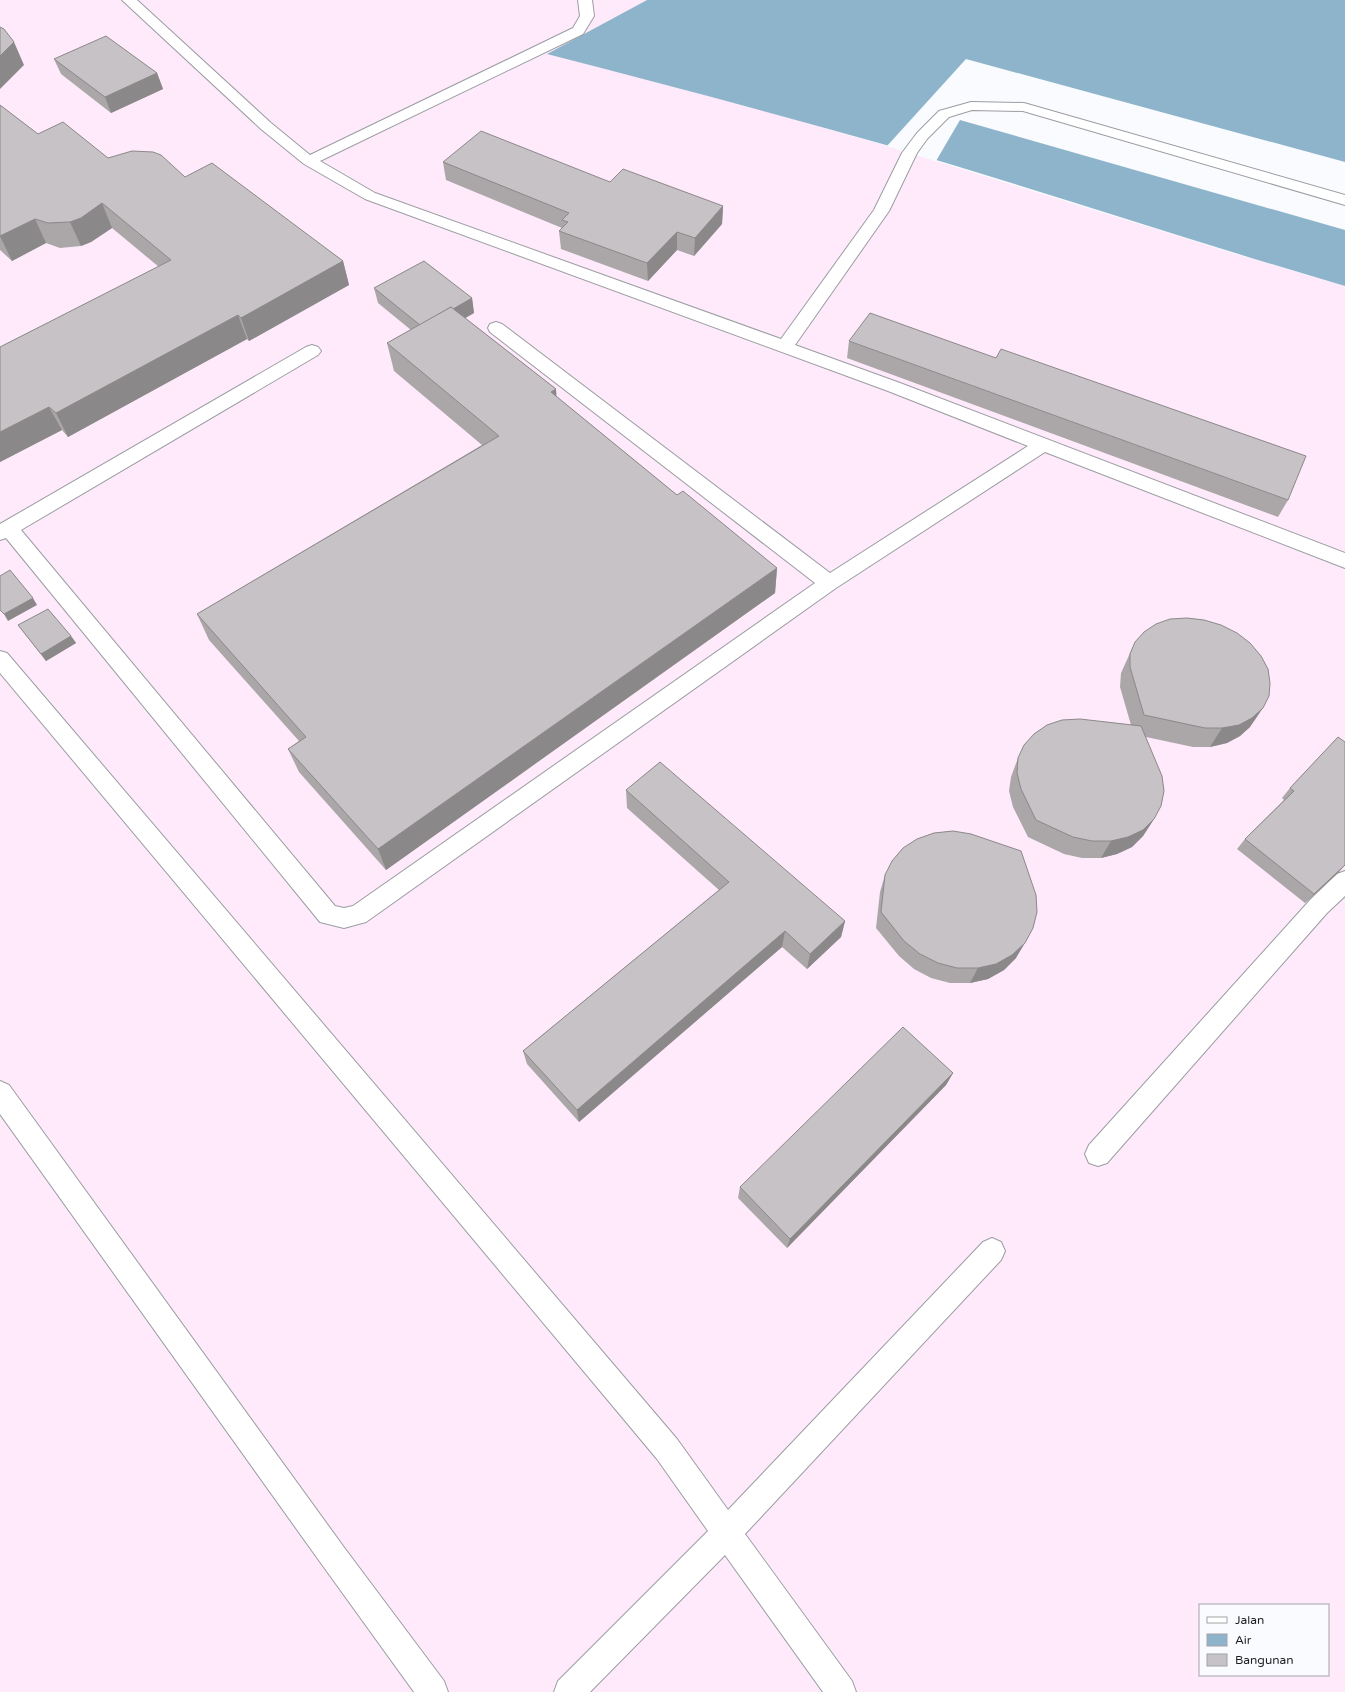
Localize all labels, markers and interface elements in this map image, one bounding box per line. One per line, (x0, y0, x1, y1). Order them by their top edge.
legend (1199, 1604, 1329, 1676)
text: Jalan (1235, 1613, 1264, 1627)
text: Air (1235, 1633, 1252, 1647)
text: Bangunan (1235, 1653, 1294, 1667)

